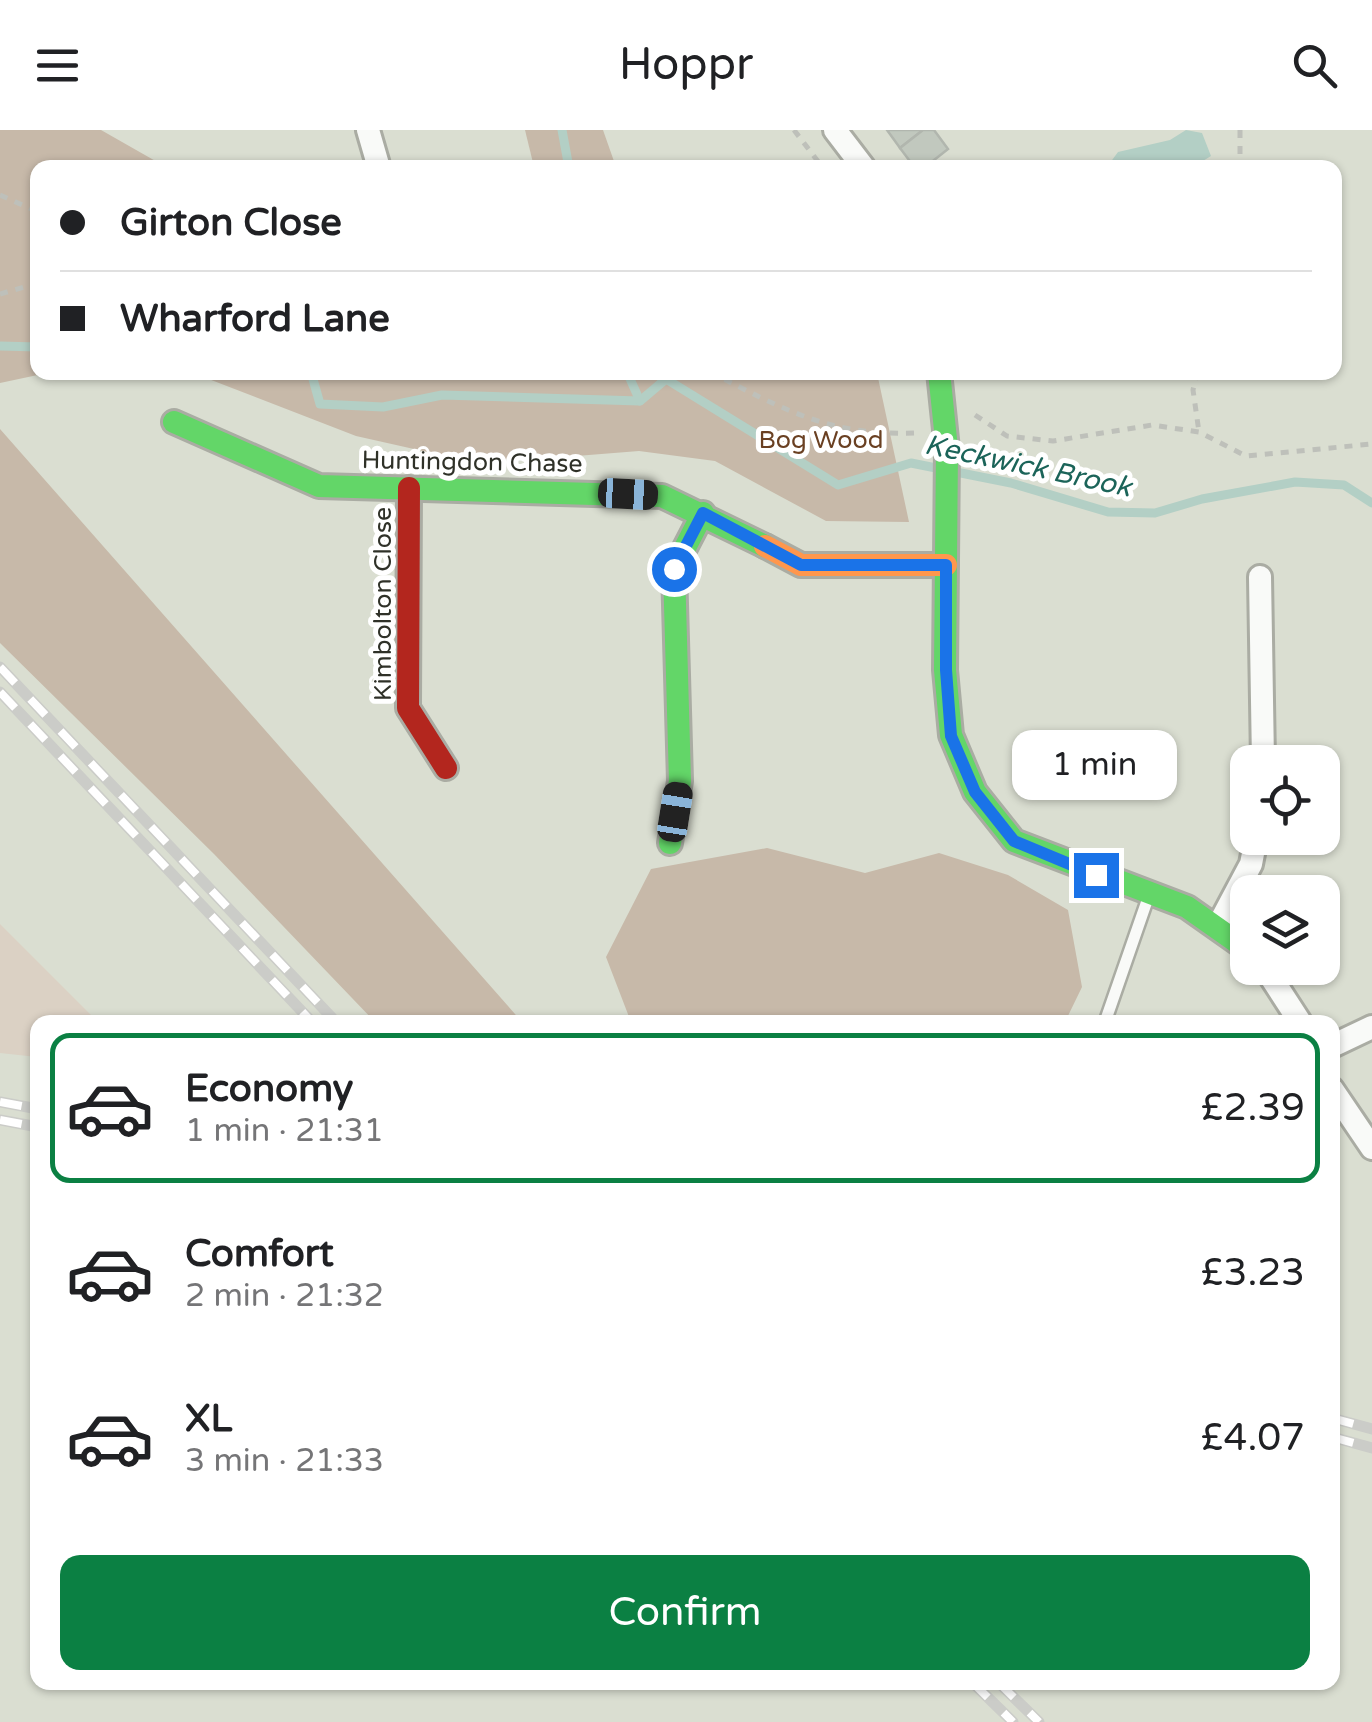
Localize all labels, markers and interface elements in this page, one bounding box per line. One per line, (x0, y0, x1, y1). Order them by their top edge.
icon: menu (30, 38, 85, 93)
text: Hoppr (619, 38, 753, 92)
icon: search (1287, 38, 1342, 93)
text: Girton Close (120, 200, 342, 246)
text: Wharford Lane (120, 296, 390, 342)
park label: Bog Wood (758, 425, 884, 455)
water label: Keckwick Brook (922, 428, 1136, 505)
street label: Huntingdon Chase (361, 445, 583, 479)
car (597, 477, 659, 511)
street label: Kimbolton Close (368, 507, 398, 701)
route start (652, 547, 697, 592)
callout: 1 min (1014, 730, 1178, 800)
map controls (1230, 745, 1340, 985)
button: locate (1230, 745, 1340, 855)
text: 1 min (1052, 746, 1137, 784)
car (655, 780, 695, 844)
route end (1074, 853, 1119, 898)
button: layers (1230, 875, 1340, 985)
icon: car (65, 1063, 155, 1153)
text: Economy (185, 1066, 353, 1112)
text: £2.39 (1201, 1085, 1305, 1131)
text: 1 min · 21:31 (185, 1112, 384, 1150)
icon: car (65, 1228, 155, 1318)
text: Comfort (185, 1231, 334, 1277)
text: £3.23 (1201, 1250, 1305, 1296)
text: 2 min · 21:32 (185, 1277, 384, 1315)
icon: car (65, 1393, 155, 1483)
text: XL (185, 1396, 232, 1442)
text: £4.07 (1201, 1415, 1305, 1461)
text: 3 min · 21:33 (185, 1442, 384, 1480)
button: Confirm (60, 1555, 1310, 1670)

